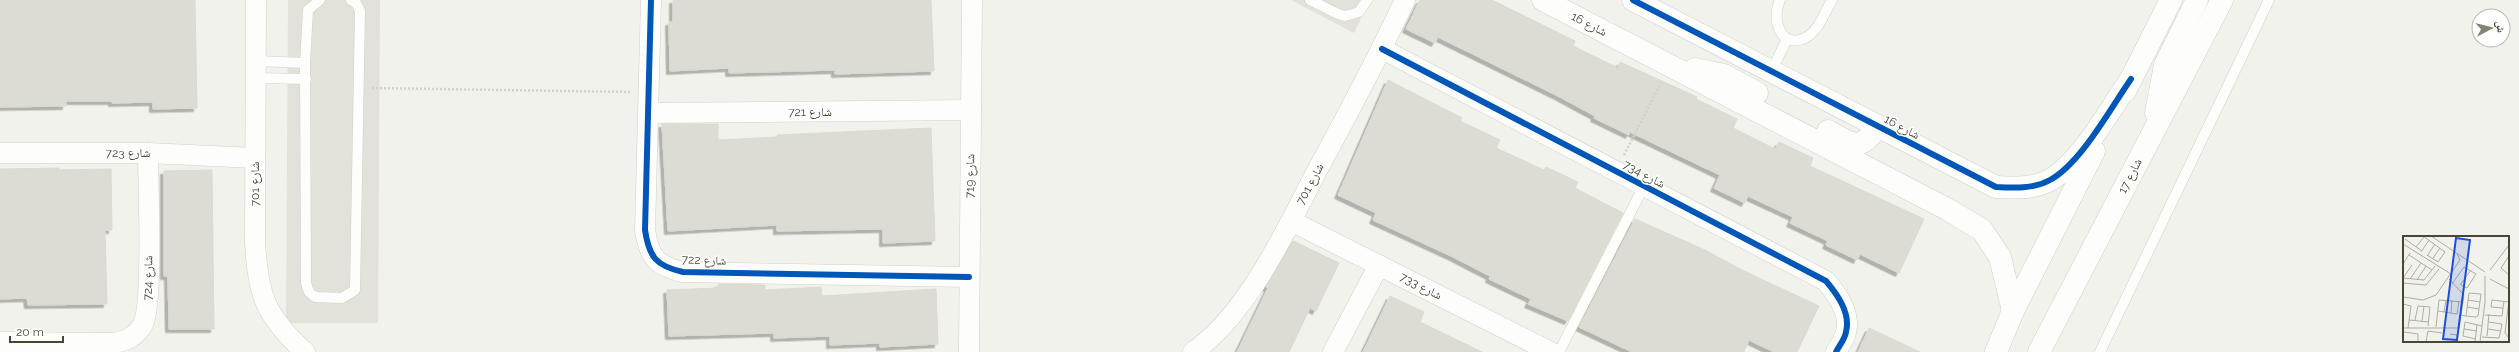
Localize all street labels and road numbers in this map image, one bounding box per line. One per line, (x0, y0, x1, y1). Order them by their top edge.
street label: شارع 16 (1568, 9, 1609, 40)
street label: شارع 721 (788, 105, 832, 120)
street label: شارع 16 (1881, 112, 1922, 143)
street label: شارع 723 (106, 146, 151, 161)
street label: شارع 719 (963, 154, 978, 198)
street label: شارع 17 (2115, 156, 2146, 196)
street label: شارع 734 (1620, 157, 1667, 192)
street label: شارع 701 (1293, 161, 1328, 208)
street label: شارع 701 (248, 162, 263, 206)
street label: شارع 722 (681, 252, 727, 269)
street label: شارع 724 (141, 255, 156, 301)
street label: شارع 733 (1397, 270, 1444, 303)

